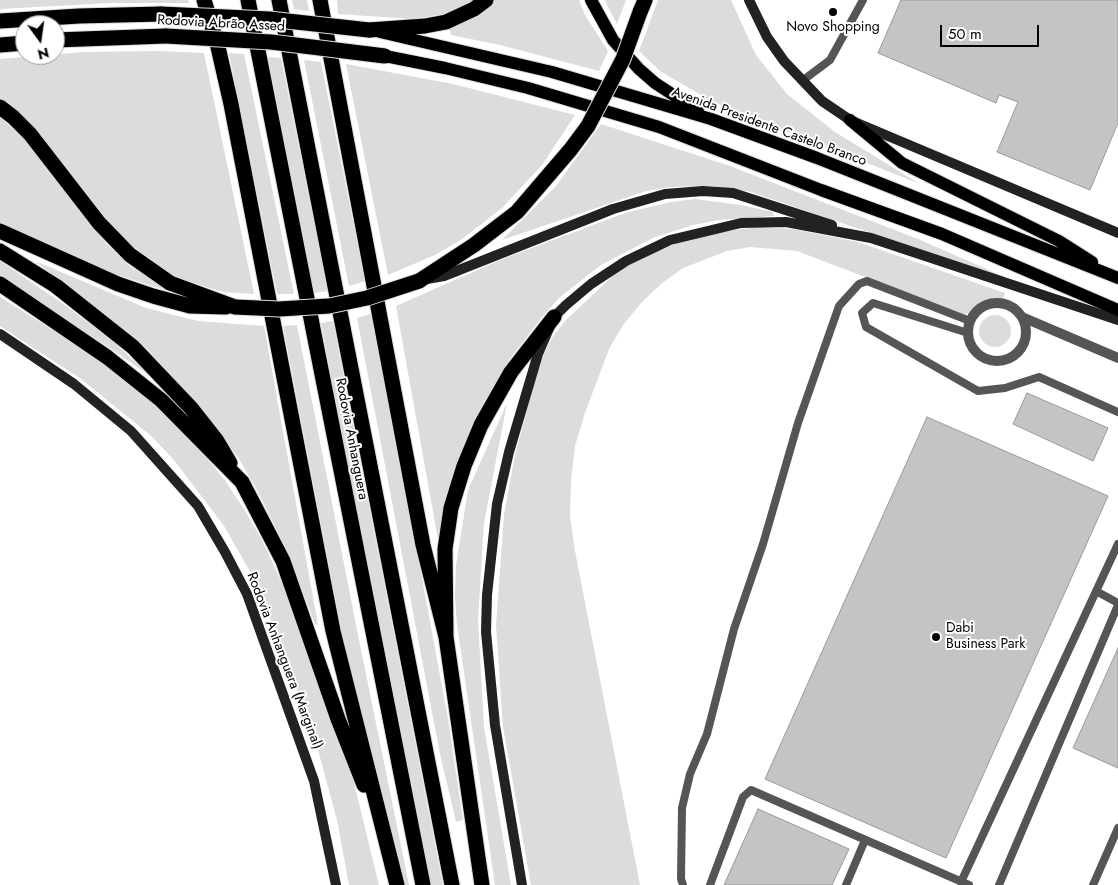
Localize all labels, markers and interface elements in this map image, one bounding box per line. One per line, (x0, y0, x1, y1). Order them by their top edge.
marker: Novo Shopping (827, 6, 839, 18)
street label: Rodovia Abrão Assed (157, 12, 285, 36)
north arrow (15, 15, 65, 65)
scale bar (943, 15, 1042, 47)
place label: Novo Shopping (786, 20, 880, 36)
text: 50 m (948, 23, 982, 45)
text: N (36, 43, 51, 65)
street label: Avenida Presidente Castelo Branco (669, 84, 869, 170)
street label: Rodovia Anhanguera (331, 377, 371, 501)
street label: Rodovia Anhanguera (Marginal) (242, 570, 326, 752)
place label: Dabi Business Park (946, 621, 1025, 654)
marker: Dabi Business Park (930, 631, 942, 643)

